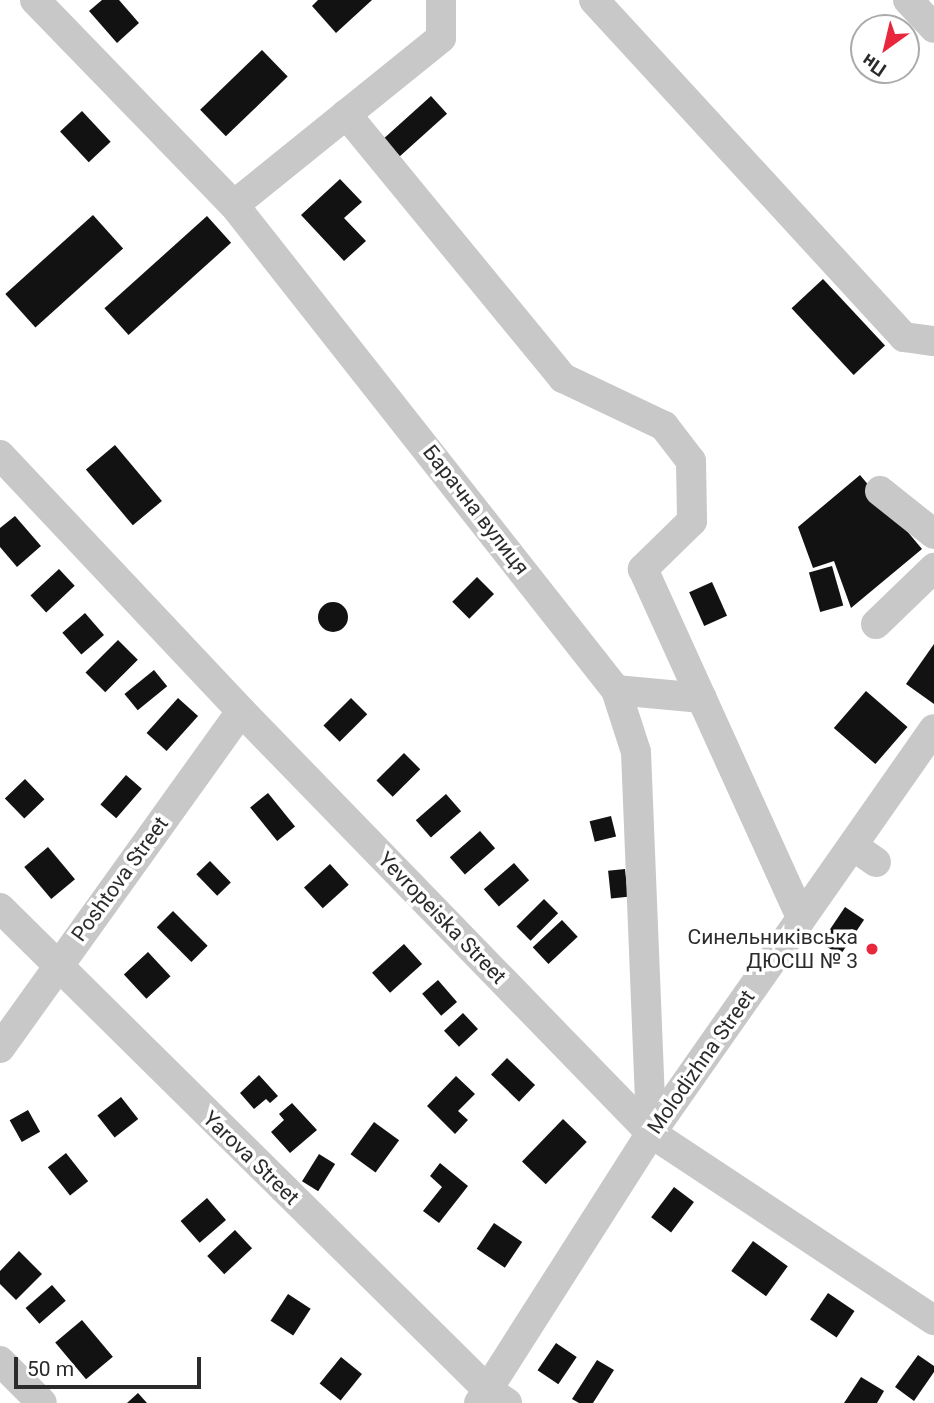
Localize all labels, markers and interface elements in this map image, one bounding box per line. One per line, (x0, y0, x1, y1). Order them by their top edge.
north arrow (850, 14, 920, 84)
text: Пн (858, 49, 891, 81)
street label: Барачна вулиця (417, 440, 535, 580)
street label: Poshtova Street (66, 812, 174, 946)
street label: Yevropeiska Street (373, 847, 511, 989)
place label: Синельниківська ДЮСШ № 3 (688, 924, 858, 974)
marker: Синельниківська ДЮСШ № 3 (864, 941, 880, 957)
street label: Molodizhna Street (642, 985, 760, 1139)
street label: Yarova Street (198, 1106, 304, 1210)
scale bar (18, 1344, 205, 1388)
text: 50 m (27, 1357, 74, 1381)

